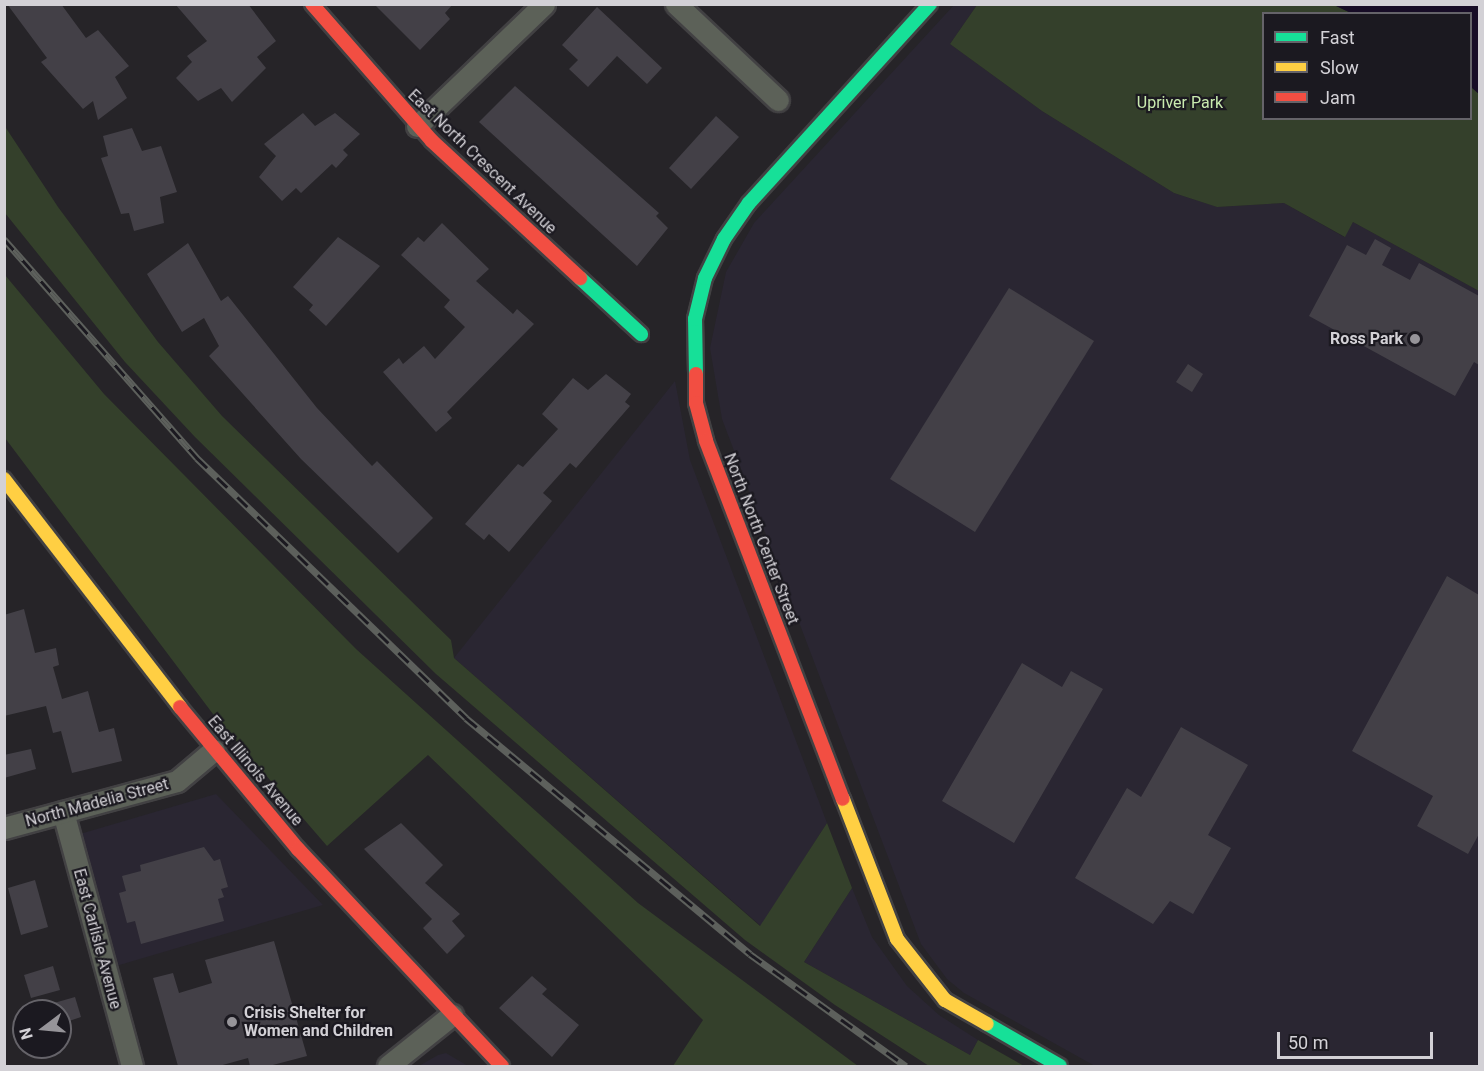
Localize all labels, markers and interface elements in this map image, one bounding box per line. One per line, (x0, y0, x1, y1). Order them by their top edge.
legend (1262, 12, 1472, 120)
text: Fast (1320, 27, 1355, 48)
text: Slow (1320, 57, 1359, 78)
street label: East North Crescent Avenue (404, 86, 560, 238)
text: Jam (1320, 87, 1356, 108)
park label: Upriver Park (1137, 93, 1223, 113)
place label: Ross Park (1330, 329, 1403, 349)
marker: Ross Park (1408, 332, 1422, 346)
street label: North North Center Street (719, 451, 803, 627)
street label: East Illinois Avenue (203, 712, 307, 830)
street label: North Madelia Street (23, 775, 171, 831)
street label: East Carlisle Avenue (69, 867, 125, 1011)
north arrow (12, 999, 72, 1059)
place label: Crisis Shelter for Women and Children (244, 1003, 393, 1041)
marker: Crisis Shelter for Women and Children (225, 1015, 239, 1029)
scale bar (1280, 1020, 1436, 1058)
text: N (15, 1026, 37, 1042)
text: 50 m (1288, 1032, 1328, 1053)

